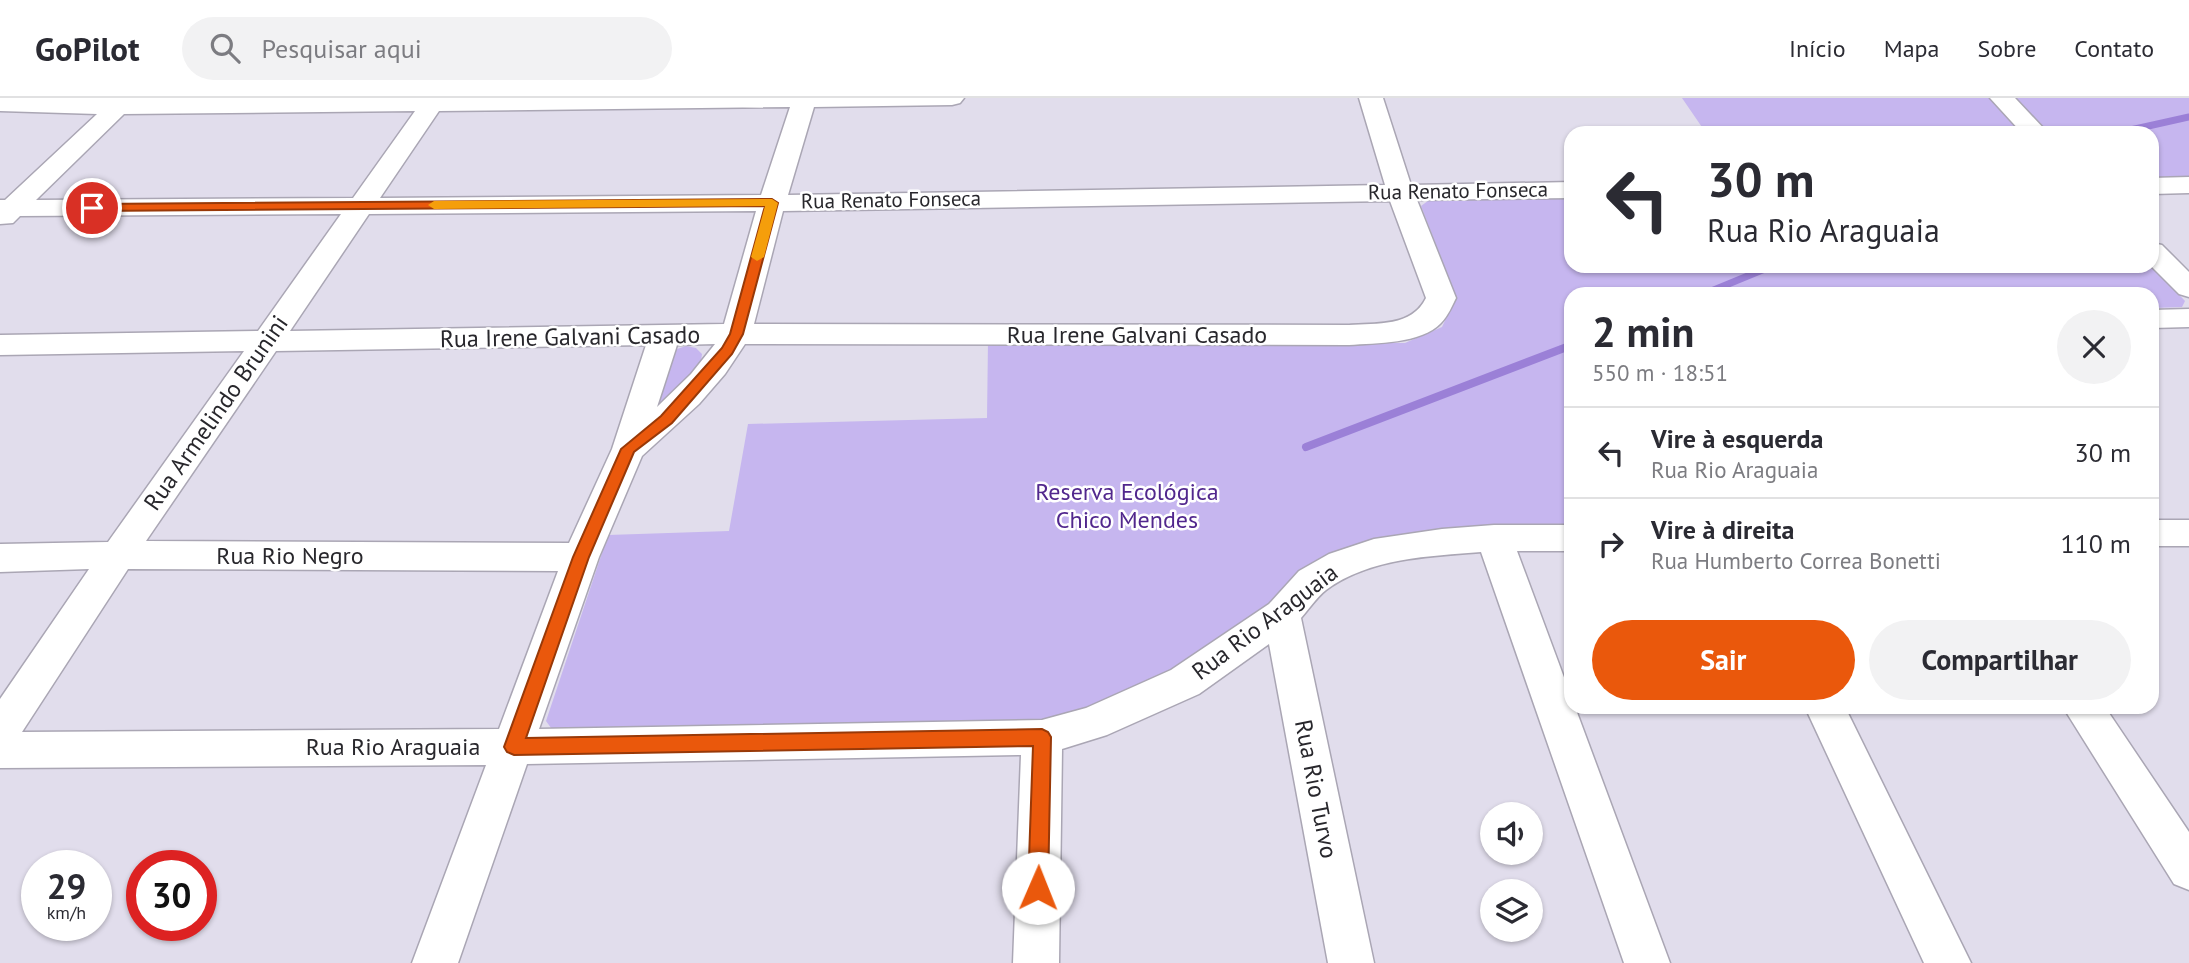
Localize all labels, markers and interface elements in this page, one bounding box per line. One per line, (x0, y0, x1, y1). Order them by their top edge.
search box (182, 17, 672, 80)
text: GoPilot (35, 27, 140, 70)
icon: search (206, 29, 244, 67)
text: Pesquisar aqui (262, 32, 422, 65)
text: Início (1789, 33, 1846, 64)
text: Mapa (1884, 33, 1939, 64)
text: Sobre (1977, 33, 2036, 64)
text: Contato (2074, 33, 2154, 64)
text: 30 m (1707, 147, 1814, 211)
icon: left (1592, 154, 1683, 245)
street label: Rua Renato Fonseca (1368, 175, 1548, 206)
pin (62, 178, 122, 238)
street label: Rua Renato Fonseca (801, 184, 981, 215)
icon: arrive (73, 189, 111, 227)
text: Rua Rio Araguaia (1707, 209, 1940, 251)
text: 2 min (1592, 304, 1694, 359)
street label: Rua Armelindo Brunini (137, 309, 295, 516)
button: close (2057, 310, 2131, 384)
street label: Rua Irene Galvani Casado (440, 319, 700, 354)
street label: Rua Irene Galvani Casado (1007, 319, 1267, 350)
text: 550 m · 18:51 (1592, 358, 1728, 387)
text: Vire à esquerda (1651, 422, 1823, 455)
icon: left (1592, 434, 1630, 472)
text: 30 m (2075, 436, 2131, 469)
text: Rua Rio Araguaia (1651, 455, 1818, 484)
park label: Reserva Ecológica Chico Mendes (1035, 476, 1219, 535)
text: Vire à direita (1651, 513, 1794, 546)
icon: right (1592, 525, 1630, 563)
text: 110 m (2060, 527, 2131, 560)
street label: Rua Rio Negro (216, 540, 364, 571)
text: Rua Humberto Correa Bonetti (1651, 546, 1941, 575)
street label: Rua Rio Araguaia (1186, 557, 1344, 687)
button: Sair (1592, 620, 1855, 700)
button: Compartilhar (1869, 620, 2131, 700)
street label: Rua Rio Turvo (1288, 717, 1345, 861)
street label: Rua Rio Araguaia (306, 731, 480, 762)
map controls (1480, 802, 1543, 942)
button: sound (1480, 802, 1543, 865)
speed limit sign: 30 (126, 850, 217, 941)
position arrow (1001, 851, 1075, 925)
text: 29 (47, 863, 86, 909)
button: layers (1480, 879, 1543, 942)
text: km/h (47, 901, 86, 924)

